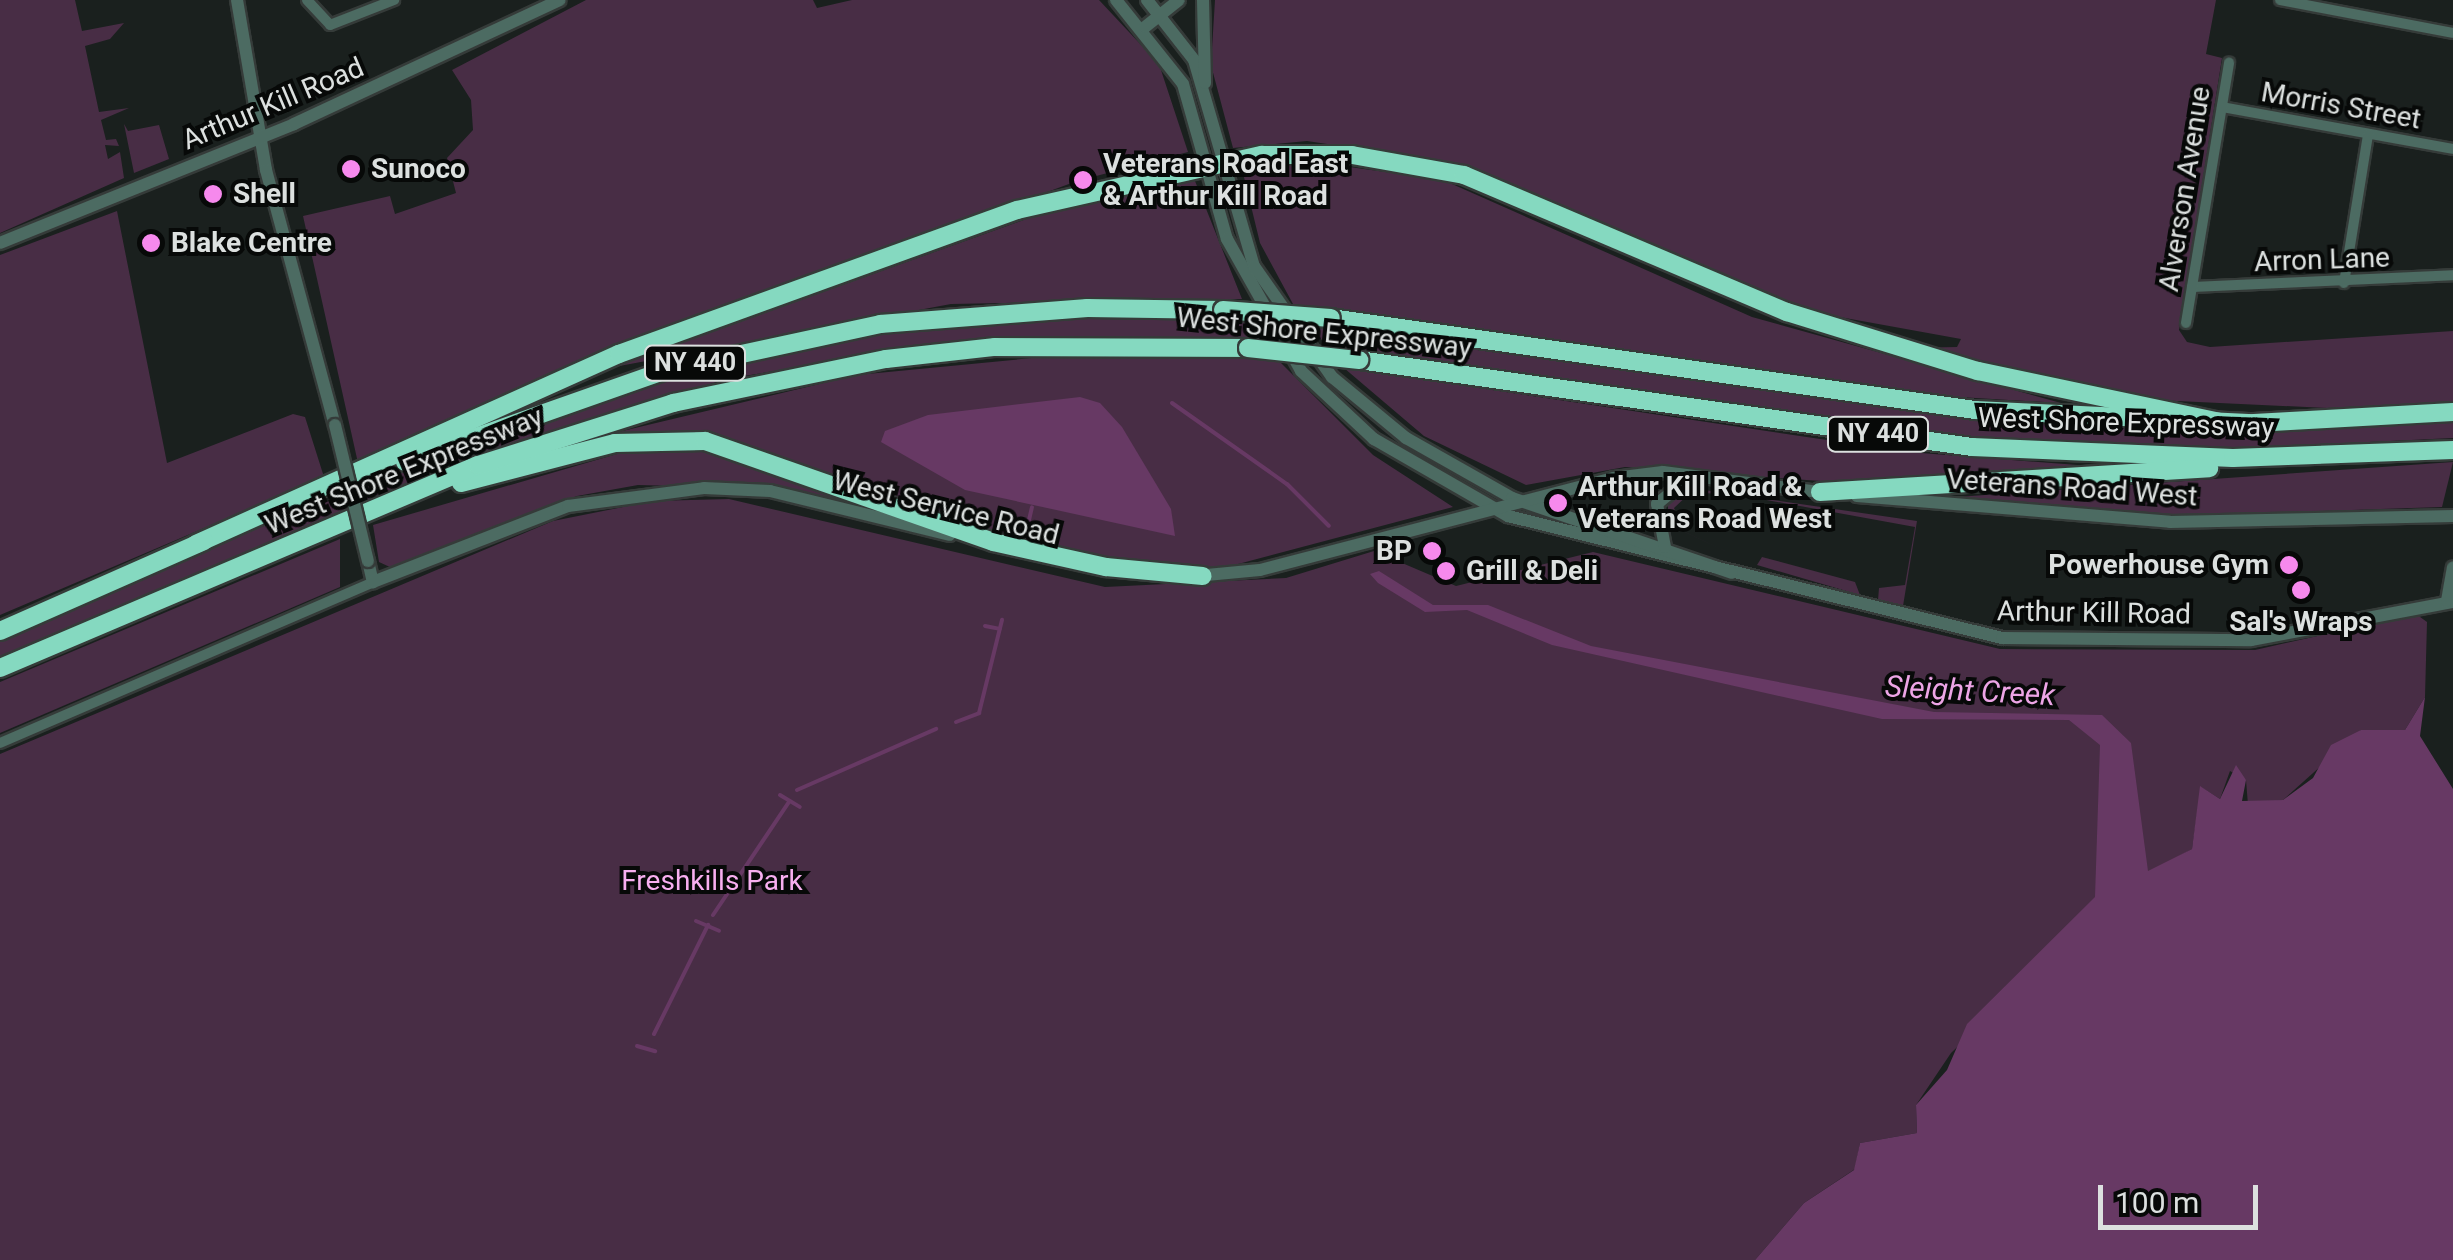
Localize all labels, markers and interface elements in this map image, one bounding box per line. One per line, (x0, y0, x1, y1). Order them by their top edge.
street label: Arthur Kill Road (177, 51, 369, 157)
street label: Morris Street (2259, 75, 2423, 137)
street label: Alverson Avenue (2152, 84, 2218, 294)
place label: Veterans Road East & Arthur Kill Road (1103, 147, 1348, 213)
place label: Sunoco (371, 152, 466, 186)
marker: Sunoco (340, 158, 362, 180)
marker: Veterans Road East & Arthur Kill Road (1072, 169, 1094, 191)
place label: Shell (233, 177, 296, 211)
marker: Shell (202, 183, 224, 205)
place label: Blake Centre (171, 226, 332, 260)
marker: Blake Centre (140, 232, 162, 254)
street label: Arron Lane (2253, 241, 2391, 279)
street label: West Shore Expressway (1175, 301, 1473, 365)
road number: NY 440 (642, 343, 748, 383)
street label: West Shore Expressway (260, 400, 548, 542)
street label: West Shore Expressway (1977, 401, 2275, 445)
road number: NY 440 (1826, 414, 1930, 454)
street label: Veterans Road West (1946, 462, 2198, 514)
street label: West Service Road (829, 464, 1063, 552)
place label: Arthur Kill Road & Veterans Road West (1578, 470, 1832, 536)
marker: Arthur Kill Road & Veterans Road West (1547, 492, 1569, 514)
place label: BP (1376, 534, 1412, 568)
marker: BP (1421, 540, 1443, 562)
place label: Powerhouse Gym (2048, 548, 2269, 582)
place label: Grill & Deli (1466, 554, 1598, 588)
marker: Powerhouse Gym (2278, 554, 2300, 576)
marker: Grill & Deli (1435, 560, 1457, 582)
marker: Sal's Wraps (2290, 579, 2312, 601)
street label: Arthur Kill Road (1997, 595, 2191, 631)
place label: Sal's Wraps (2229, 605, 2373, 639)
water label: Sleight Creek (1884, 669, 2056, 713)
park label: Freshkills Park (621, 864, 803, 898)
scale bar (2103, 1165, 2263, 1227)
text: 100 m (2115, 1185, 2199, 1220)

